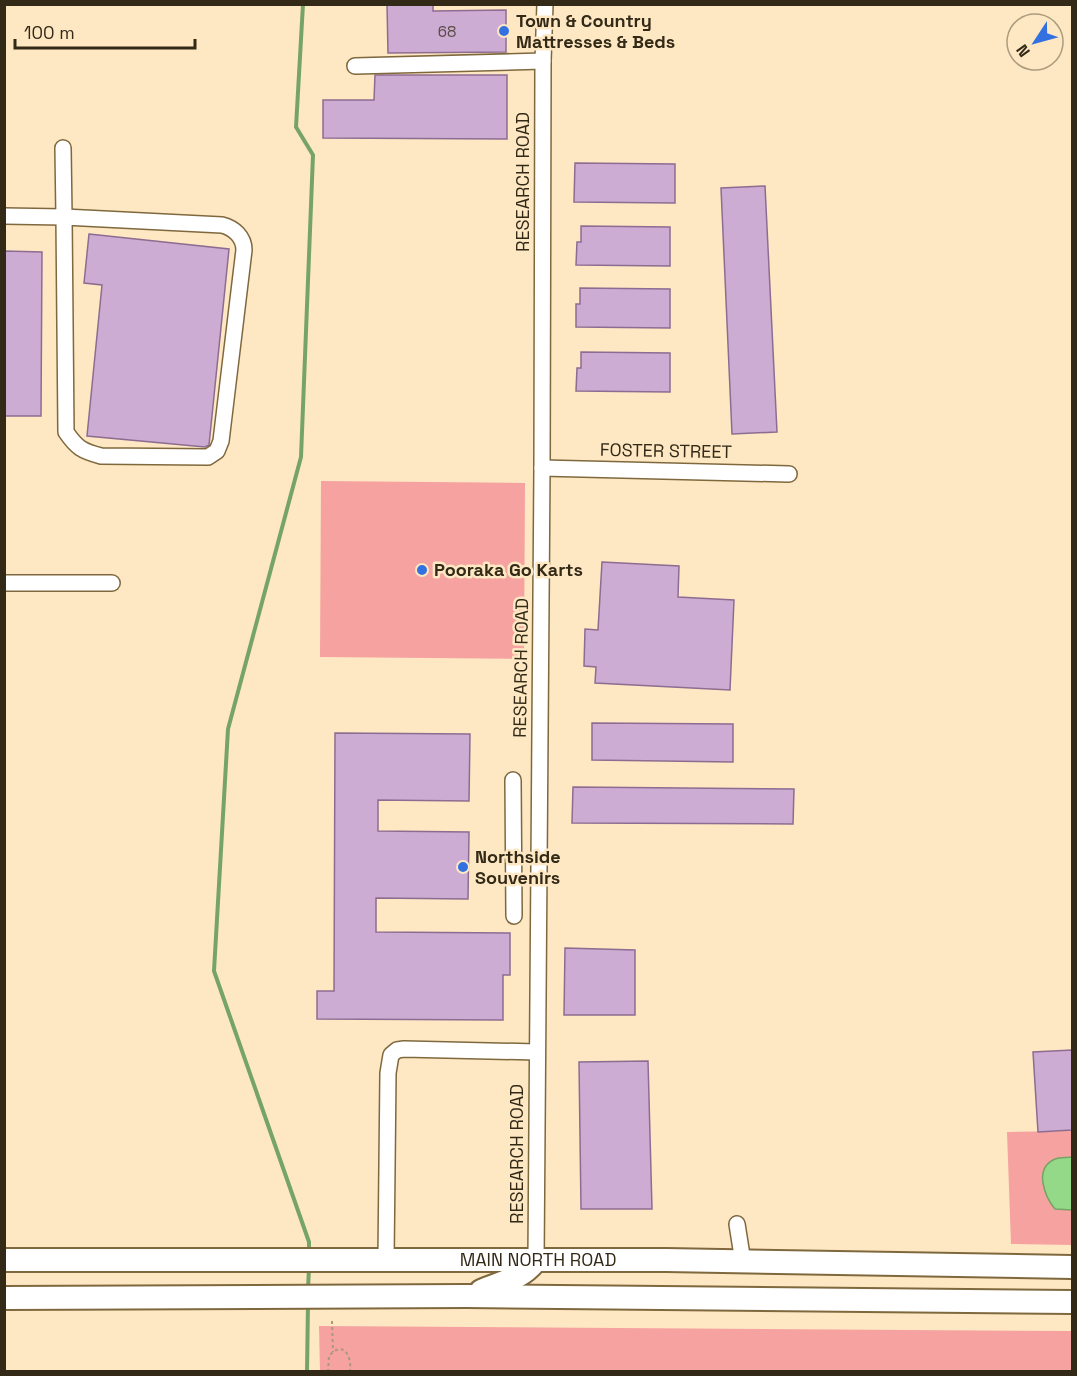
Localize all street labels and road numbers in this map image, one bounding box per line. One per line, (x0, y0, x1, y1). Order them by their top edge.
street label: RESEARCH ROAD (511, 112, 534, 252)
street label: FOSTER STREET (600, 438, 733, 463)
street label: RESEARCH ROAD (508, 598, 533, 738)
street label: RESEARCH ROAD (505, 1084, 528, 1224)
street label: MAIN NORTH ROAD (460, 1248, 616, 1271)

